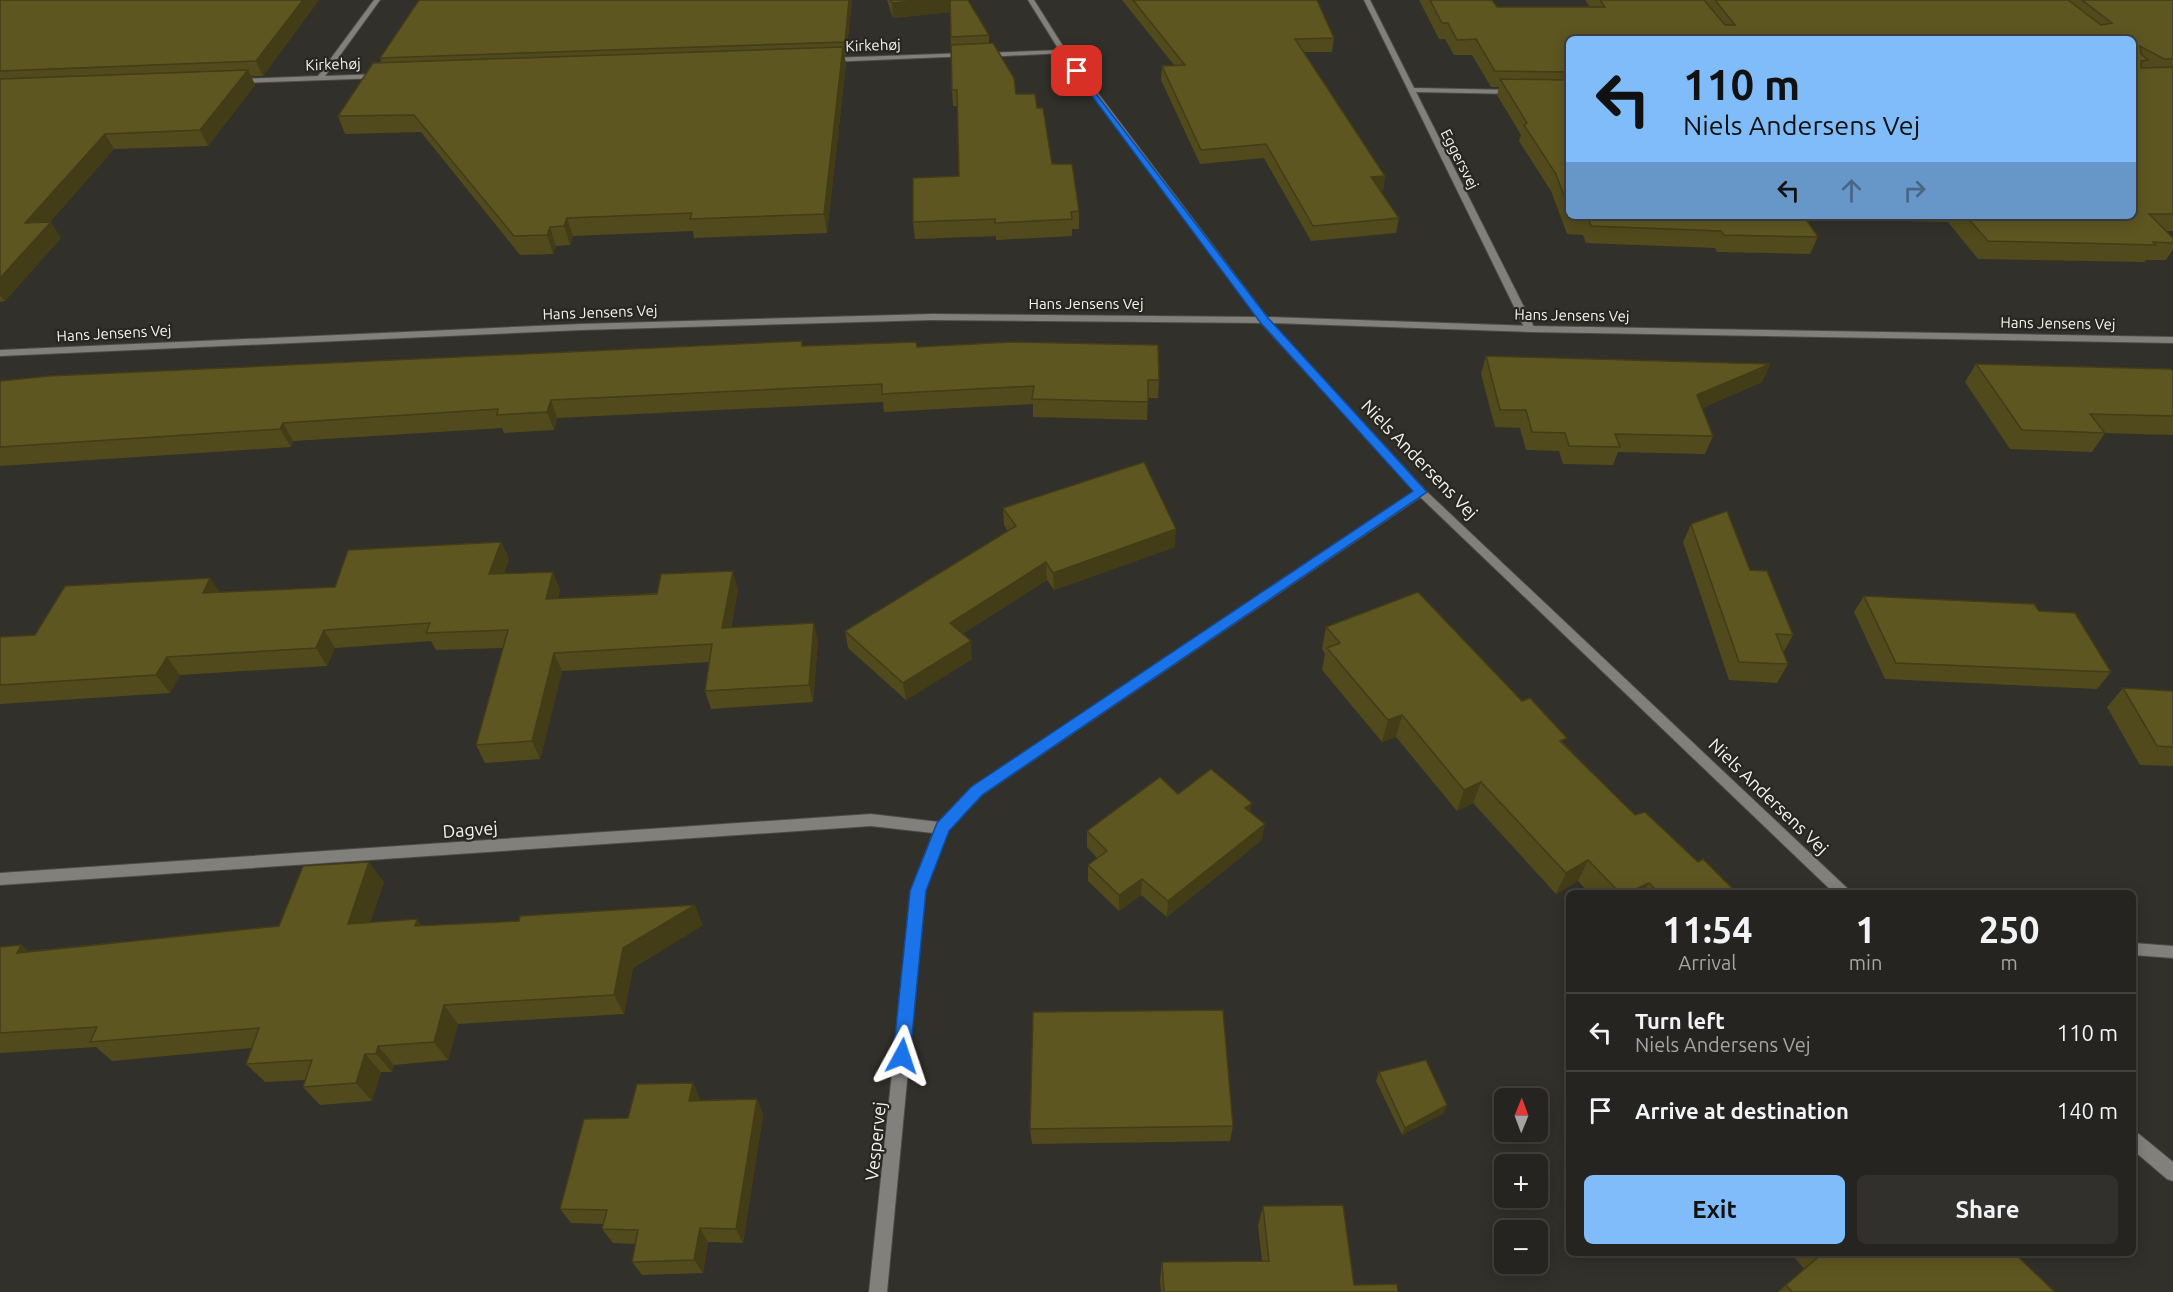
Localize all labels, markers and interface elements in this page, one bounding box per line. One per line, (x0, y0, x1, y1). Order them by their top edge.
street label: Kirkehøj (845, 36, 901, 54)
pin (1051, 45, 1102, 96)
icon: arrive (1060, 54, 1093, 87)
street label: Kirkehøj (305, 55, 361, 73)
icon: left (1584, 60, 1662, 138)
text: 110 m (1683, 61, 1800, 108)
text: Niels Andersens Vej (1683, 110, 1920, 140)
street label: Eggersvej (1438, 126, 1482, 192)
icon: left (1772, 174, 1805, 207)
icon: ahead (1835, 174, 1868, 207)
icon: right (1898, 174, 1931, 207)
street label: Hans Jensens Vej (1028, 295, 1144, 312)
street label: Hans Jensens Vej (542, 301, 658, 323)
street label: Hans Jensens Vej (1514, 305, 1630, 325)
street label: Hans Jensens Vej (2000, 313, 2116, 333)
street label: Hans Jensens Vej (56, 321, 172, 345)
street label: Niels Andersens Vej (1358, 395, 1482, 523)
street label: Niels Andersens Vej (1705, 734, 1833, 858)
street label: Dagvej (442, 817, 498, 841)
text: 11:54 (1662, 909, 1752, 950)
text: 1 (1855, 909, 1876, 950)
text: 250 (1979, 909, 2040, 950)
text: Arrival (1678, 951, 1737, 974)
text: min (1849, 951, 1882, 974)
text: m (2001, 951, 2018, 974)
text: Turn left (1635, 1008, 1725, 1033)
icon: left (1584, 1016, 1617, 1049)
text: 110 m (2057, 1020, 2118, 1045)
position arrow (870, 1024, 934, 1088)
text: Niels Andersens Vej (1635, 1033, 1811, 1056)
north arrow (1494, 1088, 1548, 1142)
map controls (1494, 1088, 1548, 1274)
icon: arrive (1584, 1094, 1617, 1127)
text: Arrive at destination (1635, 1098, 1849, 1123)
text: 140 m (2057, 1098, 2118, 1123)
street label: Vespervej (861, 1101, 889, 1181)
button: + (1494, 1154, 1548, 1208)
button: Exit (1584, 1175, 1845, 1244)
button: Share (1857, 1175, 2118, 1244)
button: − (1494, 1220, 1548, 1274)

